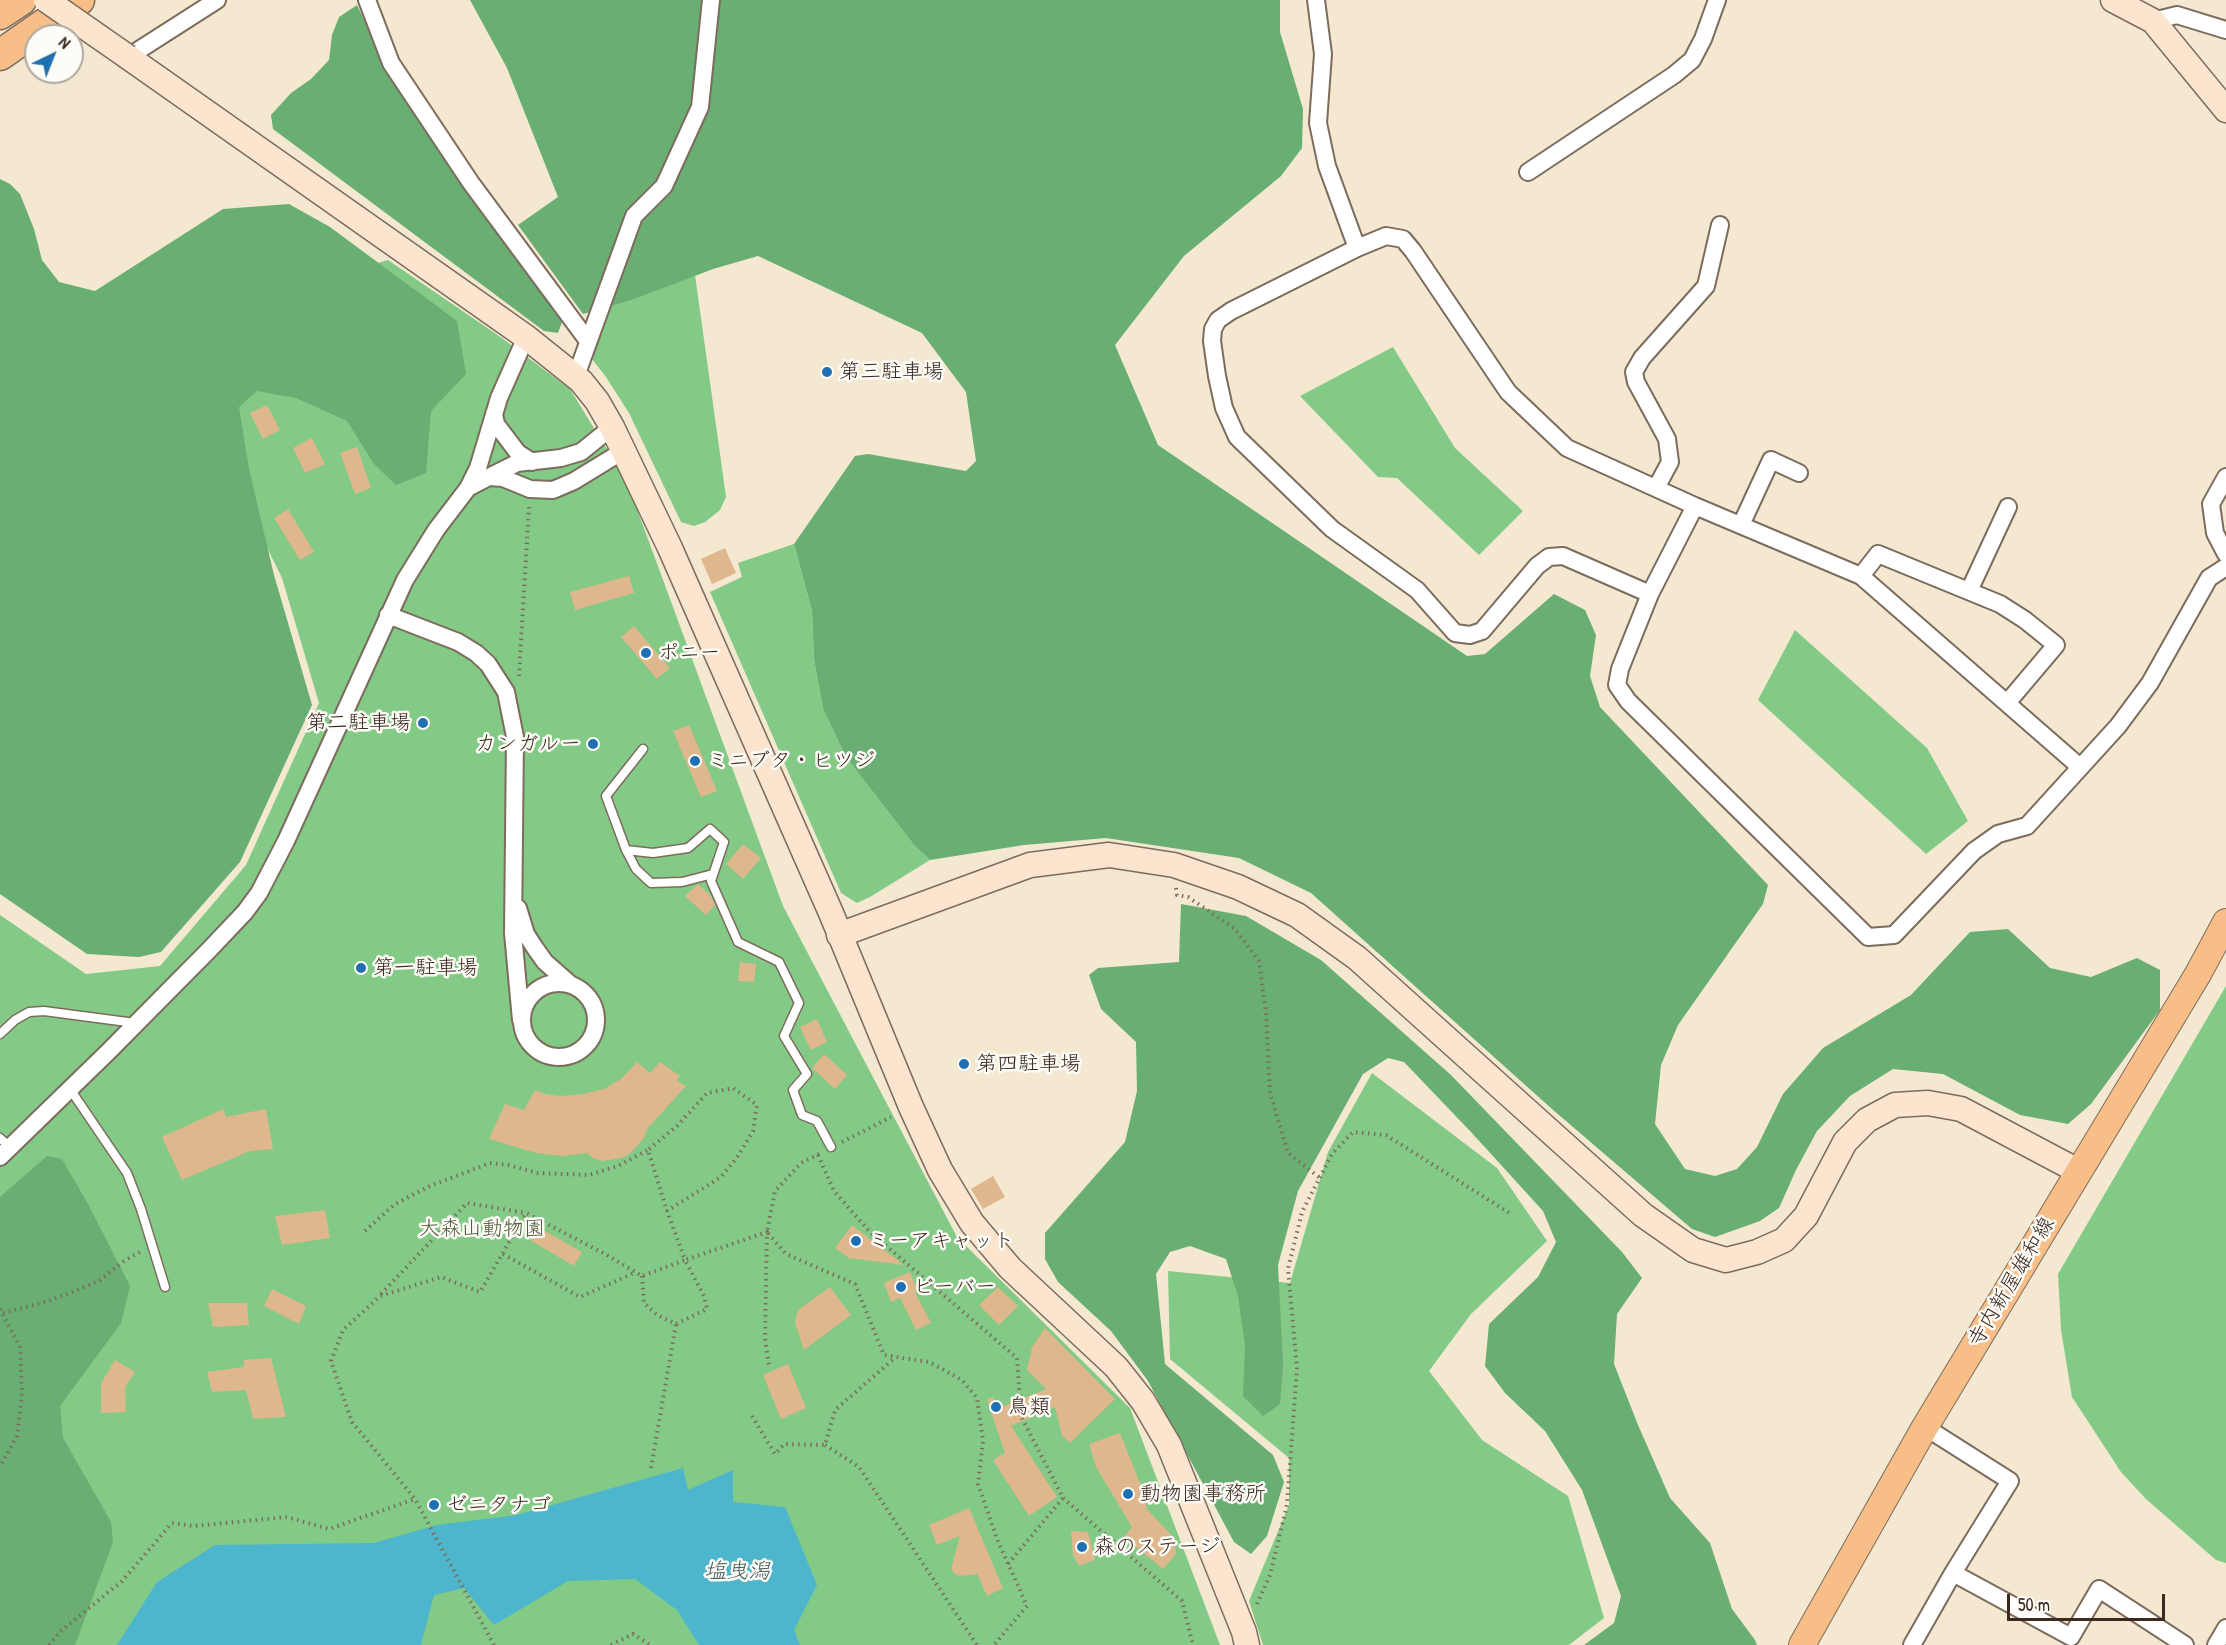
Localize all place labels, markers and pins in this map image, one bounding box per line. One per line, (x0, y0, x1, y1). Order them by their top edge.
place label: 第三駐車場 (839, 359, 944, 385)
marker: 第三駐車場 (820, 365, 834, 379)
place label: ポニー (658, 640, 721, 666)
marker: ポニー (639, 646, 653, 660)
place label: 第二駐車場 (306, 710, 411, 736)
marker: 第二駐車場 (416, 716, 430, 730)
place label: カンガルー (475, 731, 581, 757)
marker: カンガルー (586, 737, 600, 751)
place label: ミニブタ・ヒツジ (707, 748, 875, 774)
marker: ミニブタ・ヒツジ (688, 754, 702, 768)
place label: 第一駐車場 (373, 955, 478, 981)
marker: 第一駐車場 (354, 961, 368, 975)
place label: 第四駐車場 (976, 1051, 1081, 1077)
marker: 第四駐車場 (957, 1057, 971, 1071)
place label: ミーアキャット (868, 1228, 1015, 1254)
marker: ミーアキャット (849, 1234, 863, 1248)
place label: ビーバー (913, 1274, 996, 1300)
marker: ビーバー (894, 1280, 908, 1294)
place label: 鳥類 (1008, 1394, 1050, 1420)
marker: 鳥類 (989, 1400, 1003, 1414)
place label: 動物園事務所 (1140, 1481, 1266, 1507)
marker: 動物園事務所 (1121, 1487, 1135, 1501)
place label: ゼニタナゴ (446, 1492, 551, 1518)
marker: ゼニタナゴ (427, 1498, 441, 1512)
place label: 森のステージ (1094, 1534, 1220, 1560)
marker: 森のステージ (1075, 1540, 1089, 1554)

